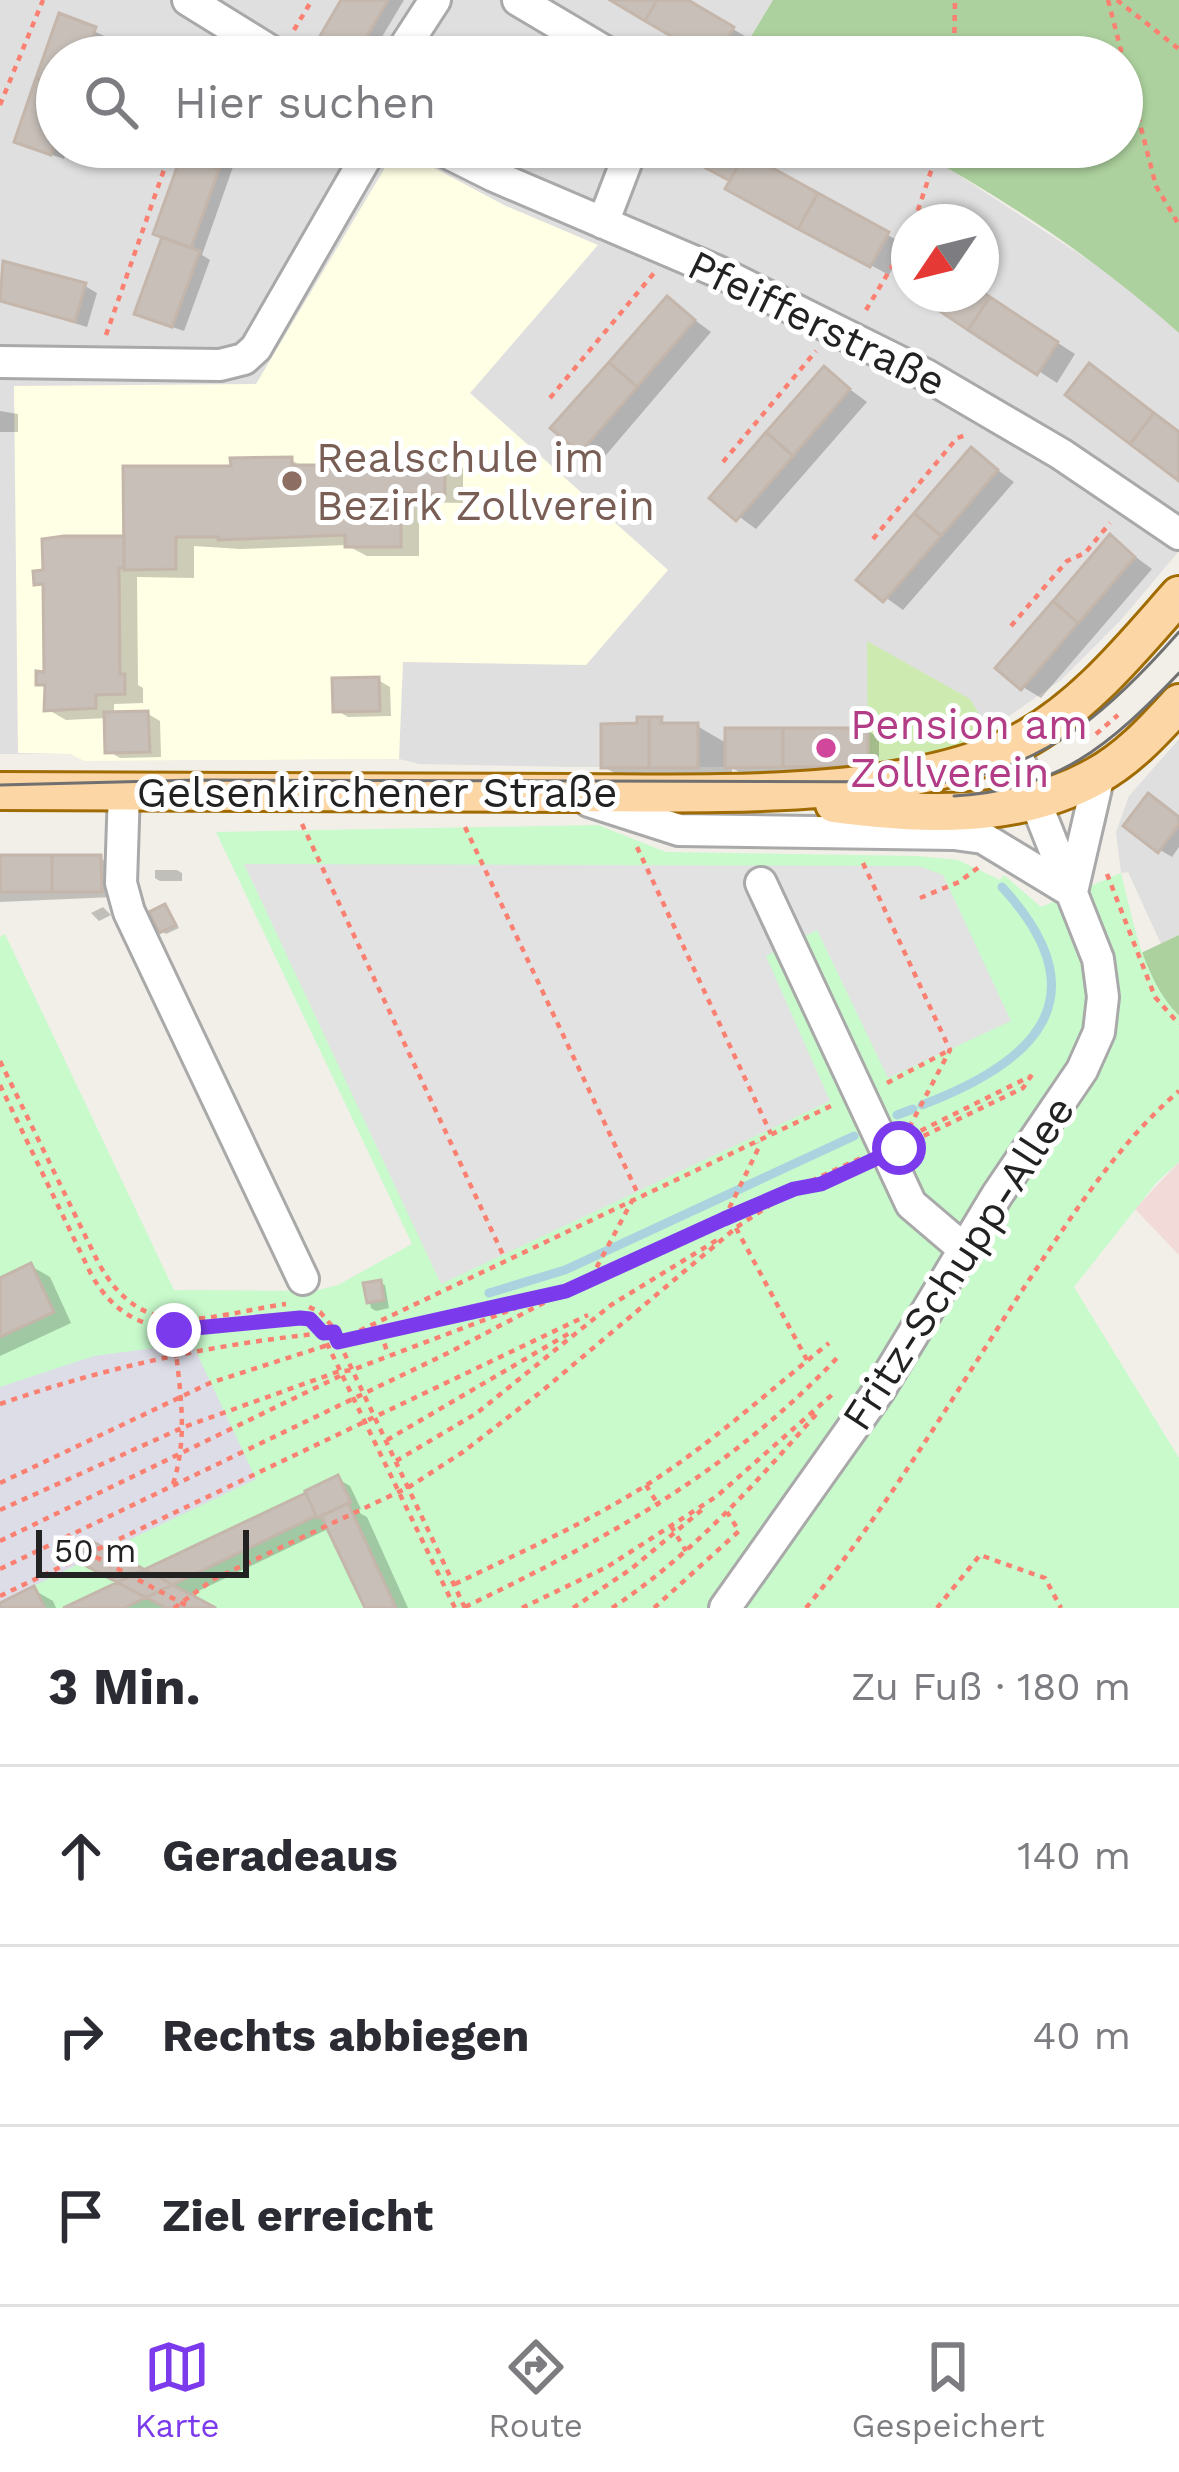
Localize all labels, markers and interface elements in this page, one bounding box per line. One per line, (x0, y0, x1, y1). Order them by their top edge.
search box (36, 36, 1143, 168)
icon: search (78, 69, 144, 135)
text: Hier suchen (174, 76, 436, 129)
north arrow (891, 204, 999, 312)
street label: Pfeifferstraße (680, 240, 954, 406)
place label: Realschule im Bezirk Zollverein (316, 433, 655, 530)
marker: Realschule im Bezirk Zollverein (279, 468, 305, 494)
place label: Pension am Zollverein (850, 700, 1088, 797)
marker: Pension am Zollverein (813, 735, 839, 761)
street label: Gelsenkirchener Straße (137, 768, 617, 817)
street label: Fritz-Schupp-Allee (832, 1087, 1084, 1439)
route start (872, 1121, 926, 1175)
route end (147, 1303, 201, 1357)
scale bar (36, 1524, 249, 1577)
text: 50 m (54, 1531, 136, 1570)
text: 3 Min. (48, 1657, 201, 1716)
text: Zu Fuß · 180 m (851, 1664, 1131, 1709)
icon: ahead (48, 1823, 114, 1889)
text: Geradeaus (162, 1829, 398, 1882)
text: 140 m (1017, 1833, 1131, 1878)
icon: right (48, 2003, 114, 2069)
text: Rechts abbiegen (162, 2009, 529, 2062)
text: 40 m (1032, 2013, 1131, 2058)
icon: arrive (48, 2183, 114, 2249)
text: Ziel erreicht (162, 2189, 433, 2242)
tab: Karte (134, 2334, 220, 2445)
tab: Route (488, 2334, 583, 2445)
tab: Gespeichert (852, 2334, 1045, 2445)

